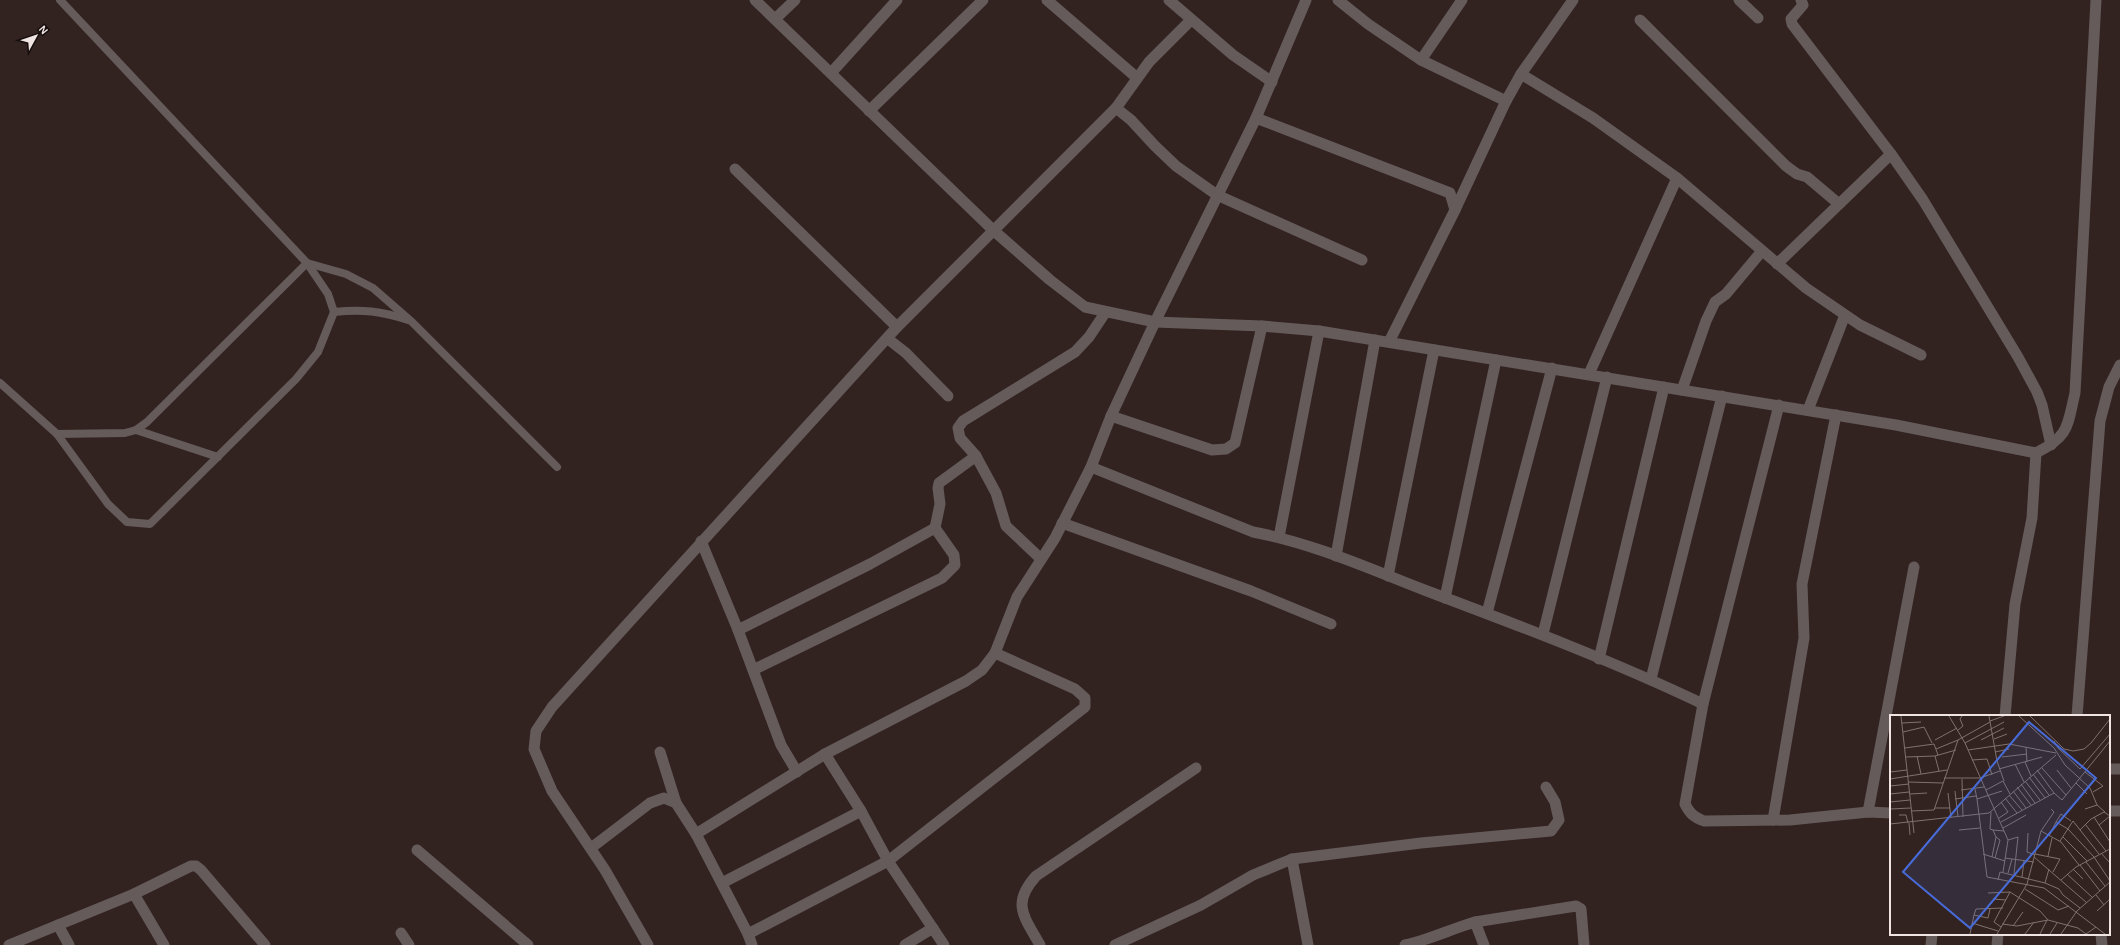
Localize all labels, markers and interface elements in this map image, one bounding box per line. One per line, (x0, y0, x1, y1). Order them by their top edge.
north arrow (16, 16, 56, 56)
text: N (37, 23, 50, 36)
inset map (1890, 715, 2110, 935)

